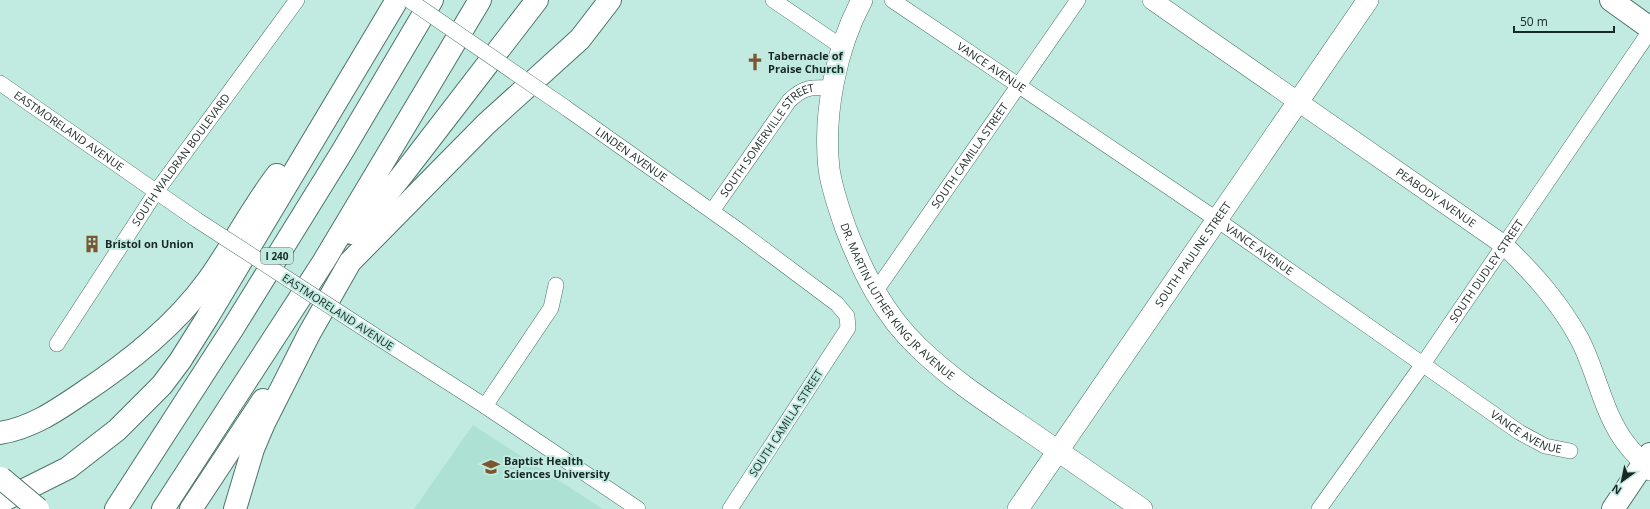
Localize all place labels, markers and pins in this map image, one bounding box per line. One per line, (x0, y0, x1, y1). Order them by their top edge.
place label: Tabernacle of Praise Church (768, 48, 844, 76)
church icon: Tabernacle of Praise Church (745, 52, 765, 72)
building icon: Bristol on Union (82, 234, 102, 254)
place label: Bristol on Union (105, 236, 194, 251)
place label: Baptist Health Sciences University (504, 453, 611, 481)
school or university icon: Baptist Health Sciences University (481, 457, 501, 477)

